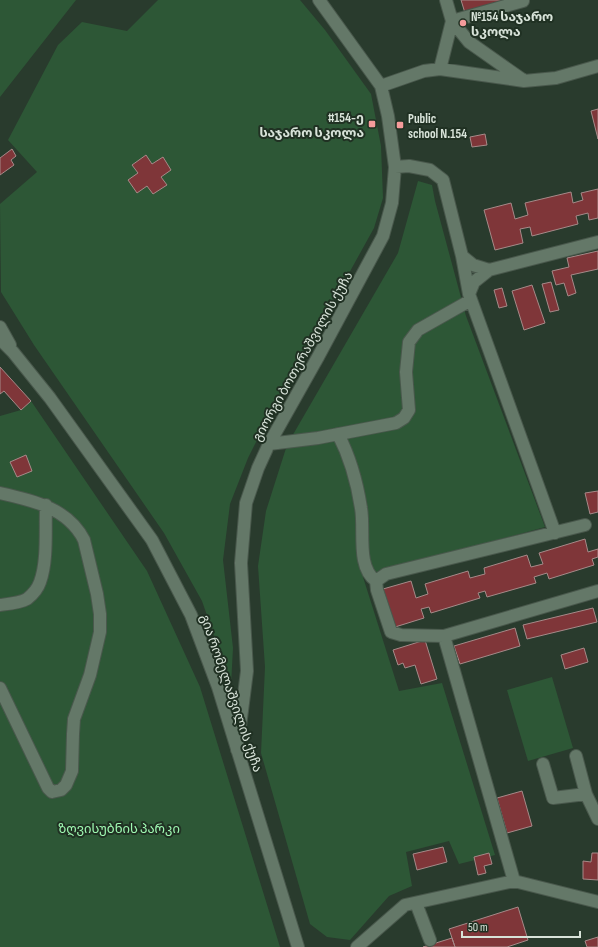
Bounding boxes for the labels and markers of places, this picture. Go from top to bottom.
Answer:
place label: №154 საჯარო სკოლა [471,9,553,40]
marker: №154 საჯარო სკოლა [458,18,468,28]
place label: #154-ე საჯარო სკოლა [259,110,364,141]
place label: Public school N.154 [408,111,467,142]
marker: #154-ე საჯარო სკოლა [367,119,377,129]
marker: Public school N.154 [395,120,405,130]

